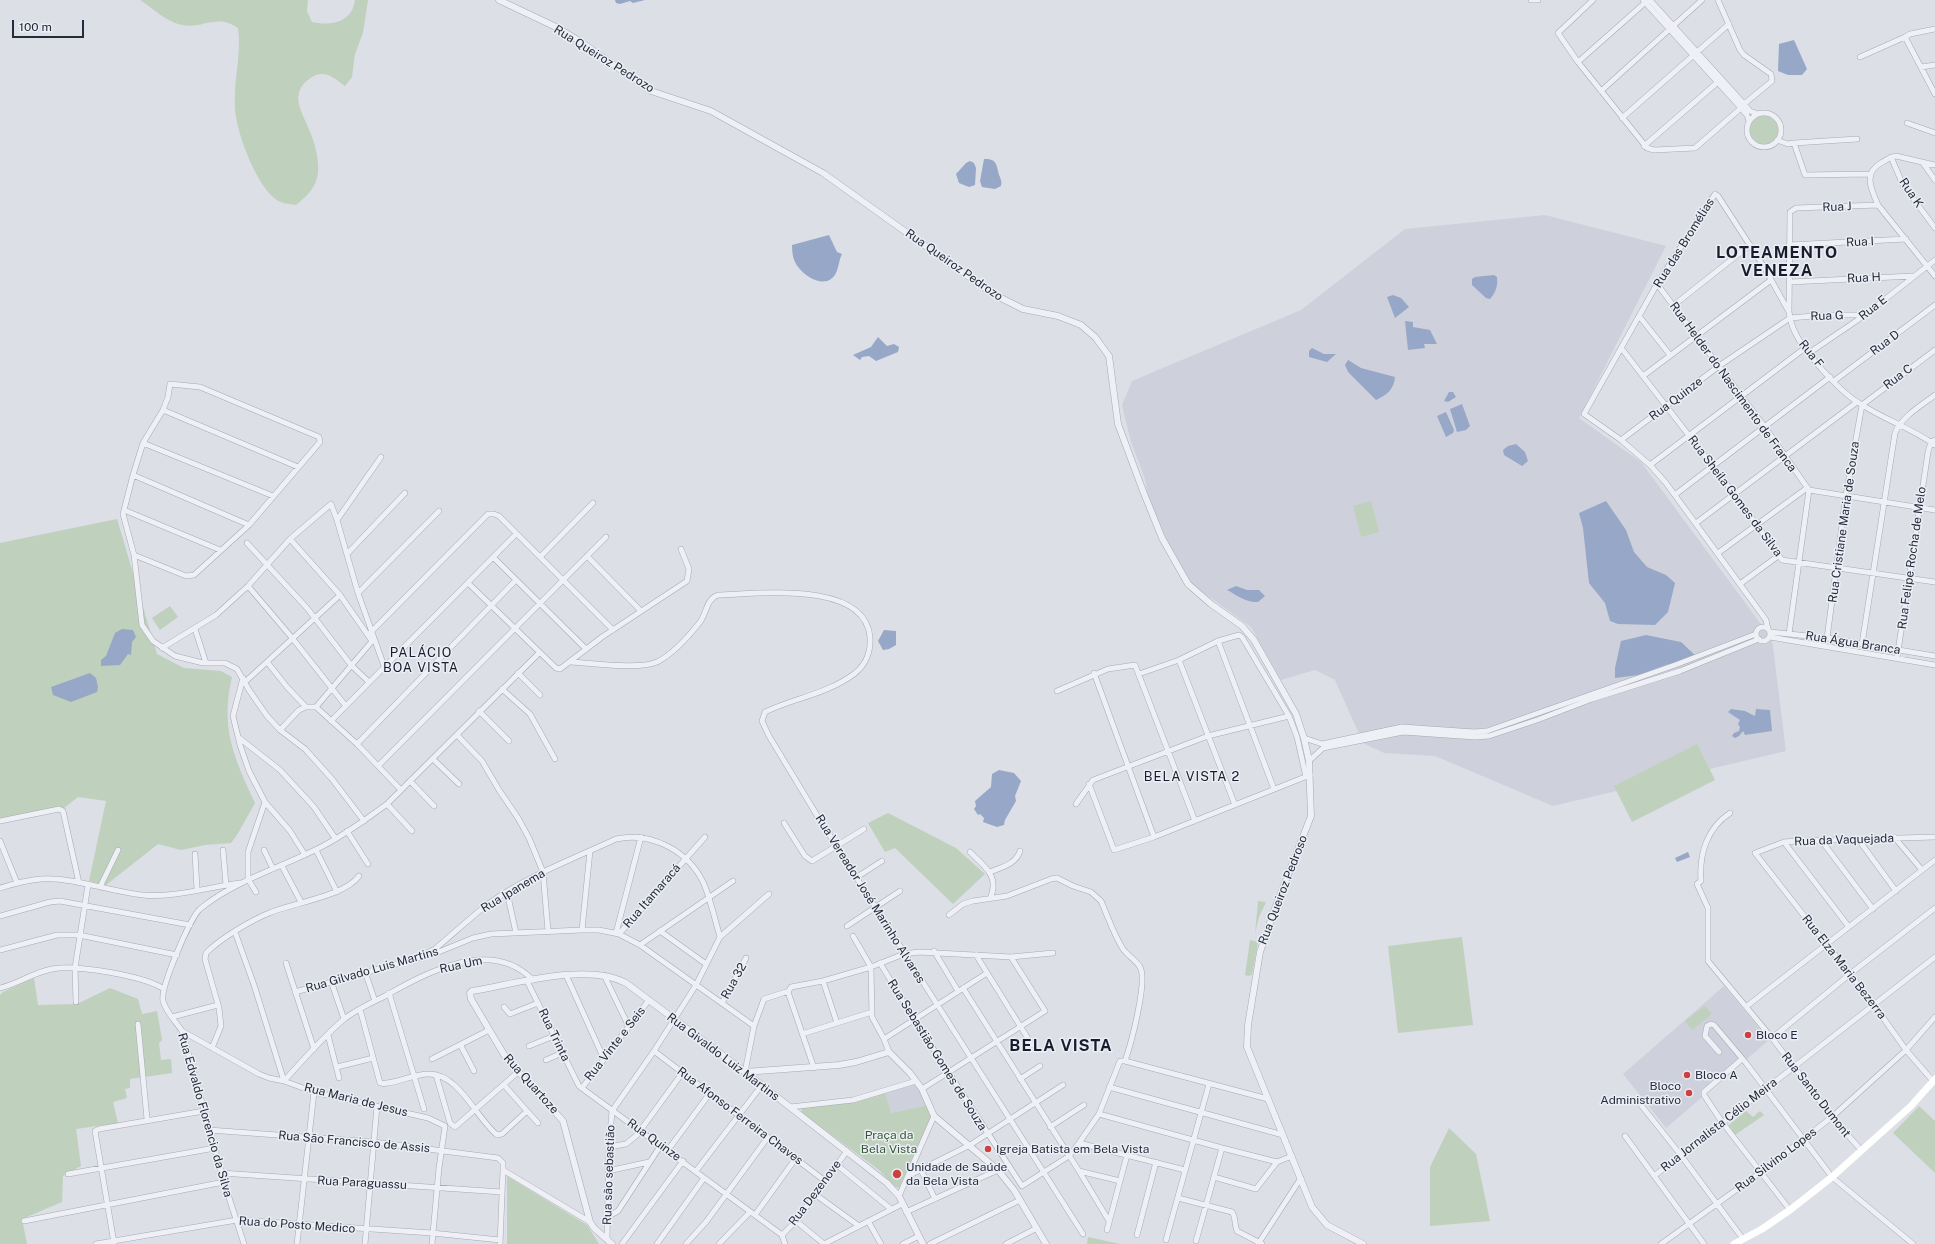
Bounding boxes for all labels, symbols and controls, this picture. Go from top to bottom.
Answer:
scale bar [14,12,86,38]
text: 100 m [19,20,52,34]
street label: Rua Queiroz Pedrozo [551,22,657,96]
street label: Rua K [1896,175,1926,211]
street label: Rua das Bromélias [1651,195,1717,291]
street label: Rua J [1822,199,1852,215]
street label: Rua Queiroz Pedrozo [903,226,1005,304]
street label: Rua I [1846,234,1874,250]
district label: LOTEAMENTO VENEZA [1716,243,1838,281]
street label: Rua H [1847,270,1881,286]
street label: Rua E [1856,292,1890,324]
street label: Rua Helder do Nascimento de Franca [1666,299,1800,475]
street label: Rua G [1810,308,1844,324]
street label: Rua D [1868,327,1902,359]
street label: Rua F [1795,337,1827,371]
street label: Rua C [1881,361,1915,393]
street label: Rua Quinze [1646,374,1706,424]
street label: Rua Sheila Gomes da Silva [1685,433,1785,559]
street label: Rua Cristiane Maria de Souza [1826,440,1862,604]
street label: Rua Felipe Rocha de Melo [1895,486,1929,630]
street label: Rua Água Branca [1805,628,1901,658]
district label: PALÁCIO BOA VISTA [383,645,459,676]
district label: BELA VISTA 2 [1144,769,1240,785]
street label: Rua Vereador José Marinho Alvares [812,812,928,986]
street label: Rua da Vaquejada [1794,831,1894,849]
street label: Rua Queiroz Pedroso [1255,833,1311,947]
street label: Rua Itamaracá [620,861,684,931]
street label: Rua Ipanema [478,866,548,916]
street label: Rua Elza Maria Bezerra [1799,912,1889,1022]
street label: Rua Gilvado Luis Martins [304,944,440,996]
street label: Rua Um [438,953,484,977]
street label: Rua 32 [718,960,750,1002]
street label: Rua Sebastião Gomes de Souza [884,977,990,1133]
street label: Rua Vinte e Seis [582,1004,648,1084]
street label: Rua Trinta [535,1006,573,1064]
street label: Rua Givaldo Luiz Martins [664,1010,782,1104]
place label: Bloco E [1756,1028,1798,1042]
marker: Bloco E [1743,1030,1753,1040]
street label: Rua Edvaldo Florencio da Silva [175,1031,235,1199]
district label: BELA VISTA [1009,1036,1113,1056]
street label: Rua Santo Dumont [1778,1050,1854,1140]
street label: Rua Quartoze [500,1051,562,1117]
street label: Rua Afonso Ferreira Chaves [674,1064,806,1168]
place label: Bloco A [1695,1068,1738,1082]
marker: Bloco A [1682,1070,1692,1080]
street label: Rua Jornalista Célio Meira [1658,1075,1780,1175]
place label: Bloco Administrativo [1600,1079,1681,1107]
street label: Rua Maria de Jesus [303,1080,409,1120]
marker: Bloco Administrativo [1684,1088,1694,1098]
street label: Rua Quinze [624,1116,684,1164]
street label: Rua são sebastião [600,1125,618,1225]
street label: Rua Silvino Lopes [1732,1125,1820,1195]
street label: Rua São Francisco de Assis [278,1128,430,1156]
park label: Praça da Bela Vista [861,1128,917,1156]
place label: Igreja Batista em Bela Vista [996,1142,1149,1156]
marker: Igreja Batista em Bela Vista [983,1144,993,1154]
street label: Rua Dezenove [786,1157,844,1229]
place label: Unidade de Saúde da Bela Vista [906,1160,1007,1188]
marker: Unidade de Saúde da Bela Vista [891,1168,903,1180]
street label: Rua Paraguassu [317,1173,407,1193]
street label: Rua do Posto Medico [238,1214,356,1236]

